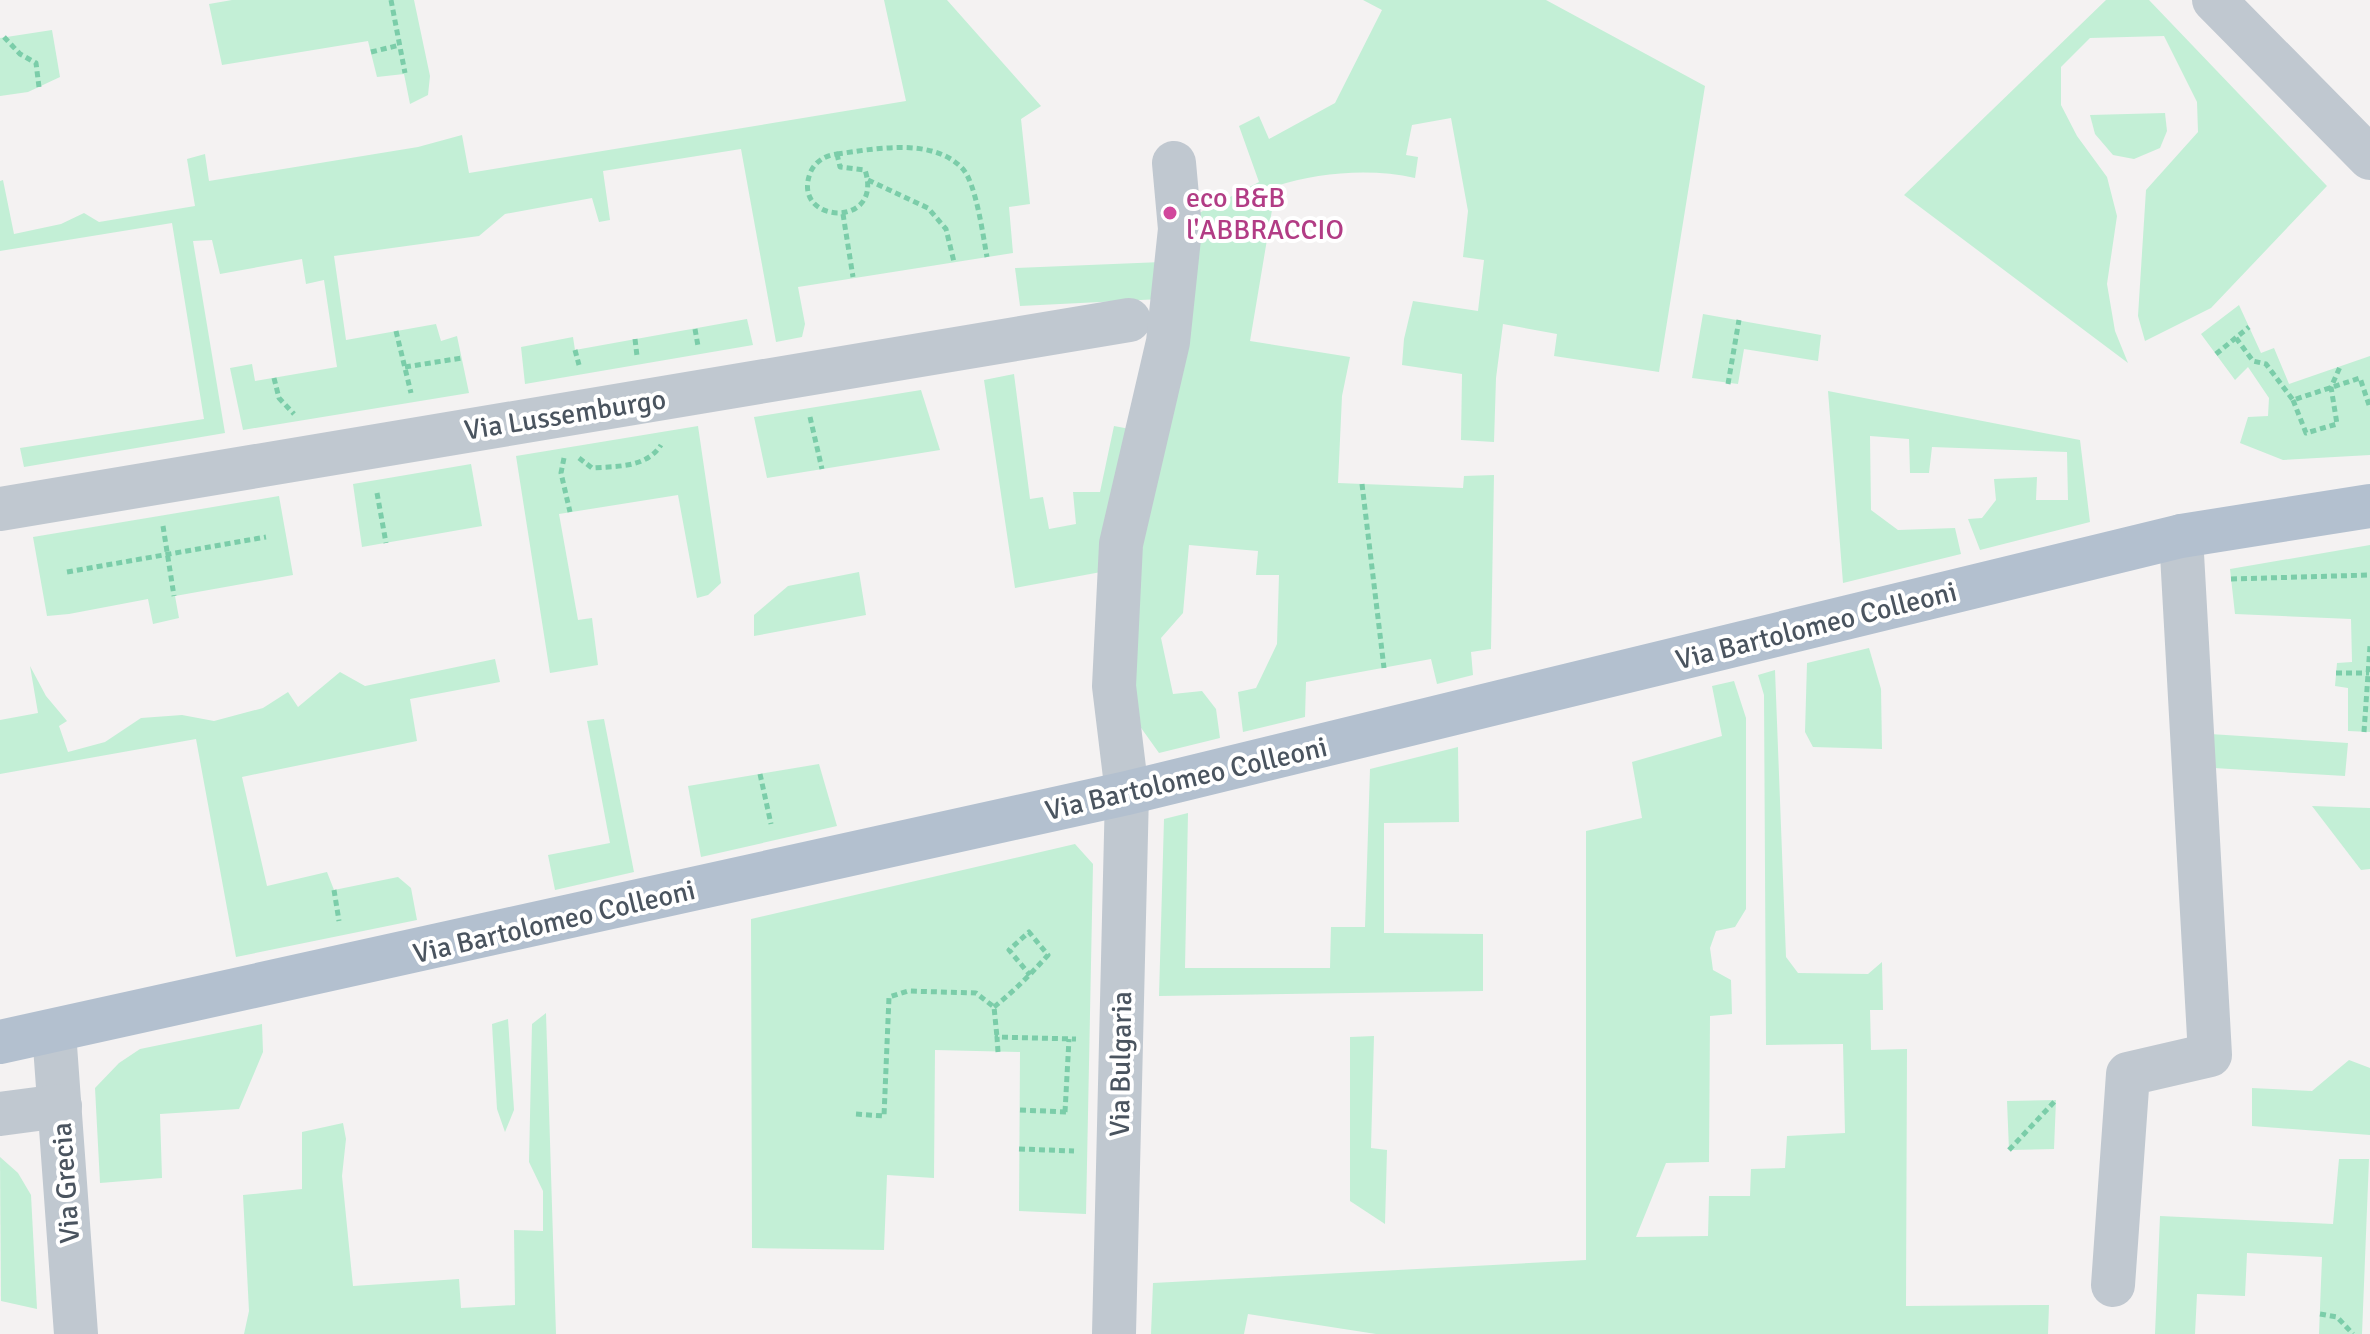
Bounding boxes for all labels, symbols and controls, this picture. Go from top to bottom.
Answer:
place label: eco B&B l'ABBRACCIO [1186,181,1344,247]
marker: eco B&B l'ABBRACCIO [1161,204,1179,222]
street label: Via Lussemburgo [462,382,668,448]
street label: Via Bartolomeo Colleoni [1672,575,1960,677]
street label: Via Bartolomeo Colleoni [1042,730,1330,828]
street label: Via Bartolomeo Colleoni [410,873,698,971]
street label: Via Bulgaria [1103,991,1139,1137]
street label: Via Grecia [45,1121,87,1245]

